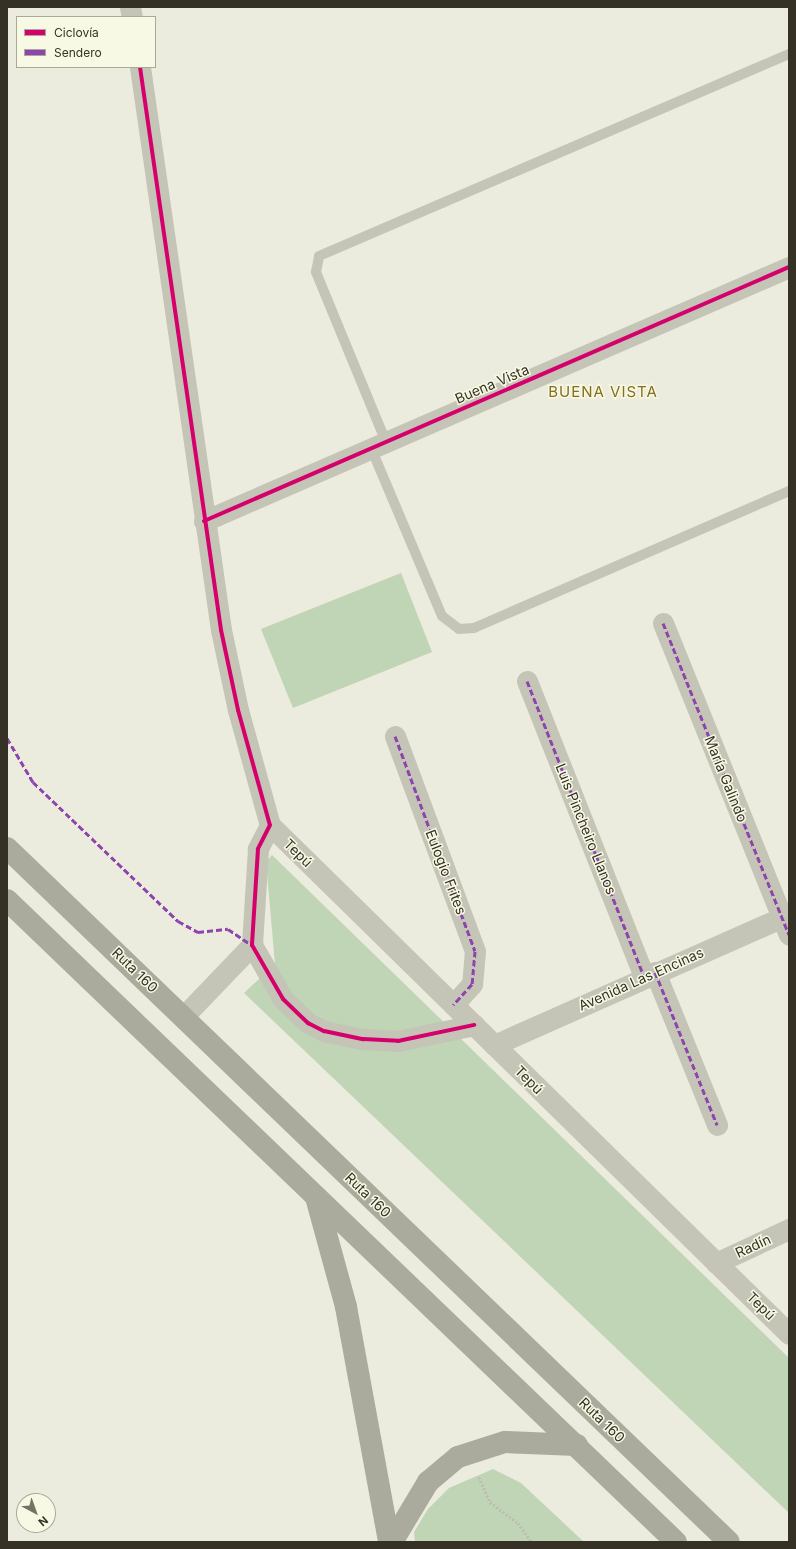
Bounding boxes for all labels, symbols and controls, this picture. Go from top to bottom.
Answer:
legend [16,16,156,68]
text: Ciclovía [54,25,99,40]
text: Sendero [54,45,102,60]
street label: Buena Vista [453,361,531,407]
district label: BUENA VISTA [548,383,658,401]
street label: María Galindo [701,733,751,825]
street label: Luis Pincheiro Llanos [552,761,620,897]
street label: Eulogio Frites [422,827,470,917]
street label: Tepú [280,836,316,870]
street label: Ruta 160 [109,944,161,996]
street label: Avenida Las Encinas [576,944,706,1014]
street label: Tepú [511,1062,547,1098]
street label: Ruta 160 [342,1169,394,1221]
street label: Radín [733,1231,773,1261]
street label: Tepú [743,1289,779,1323]
street label: Ruta 160 [576,1394,628,1446]
north arrow [16,1493,56,1533]
text: N [35,1513,51,1529]

